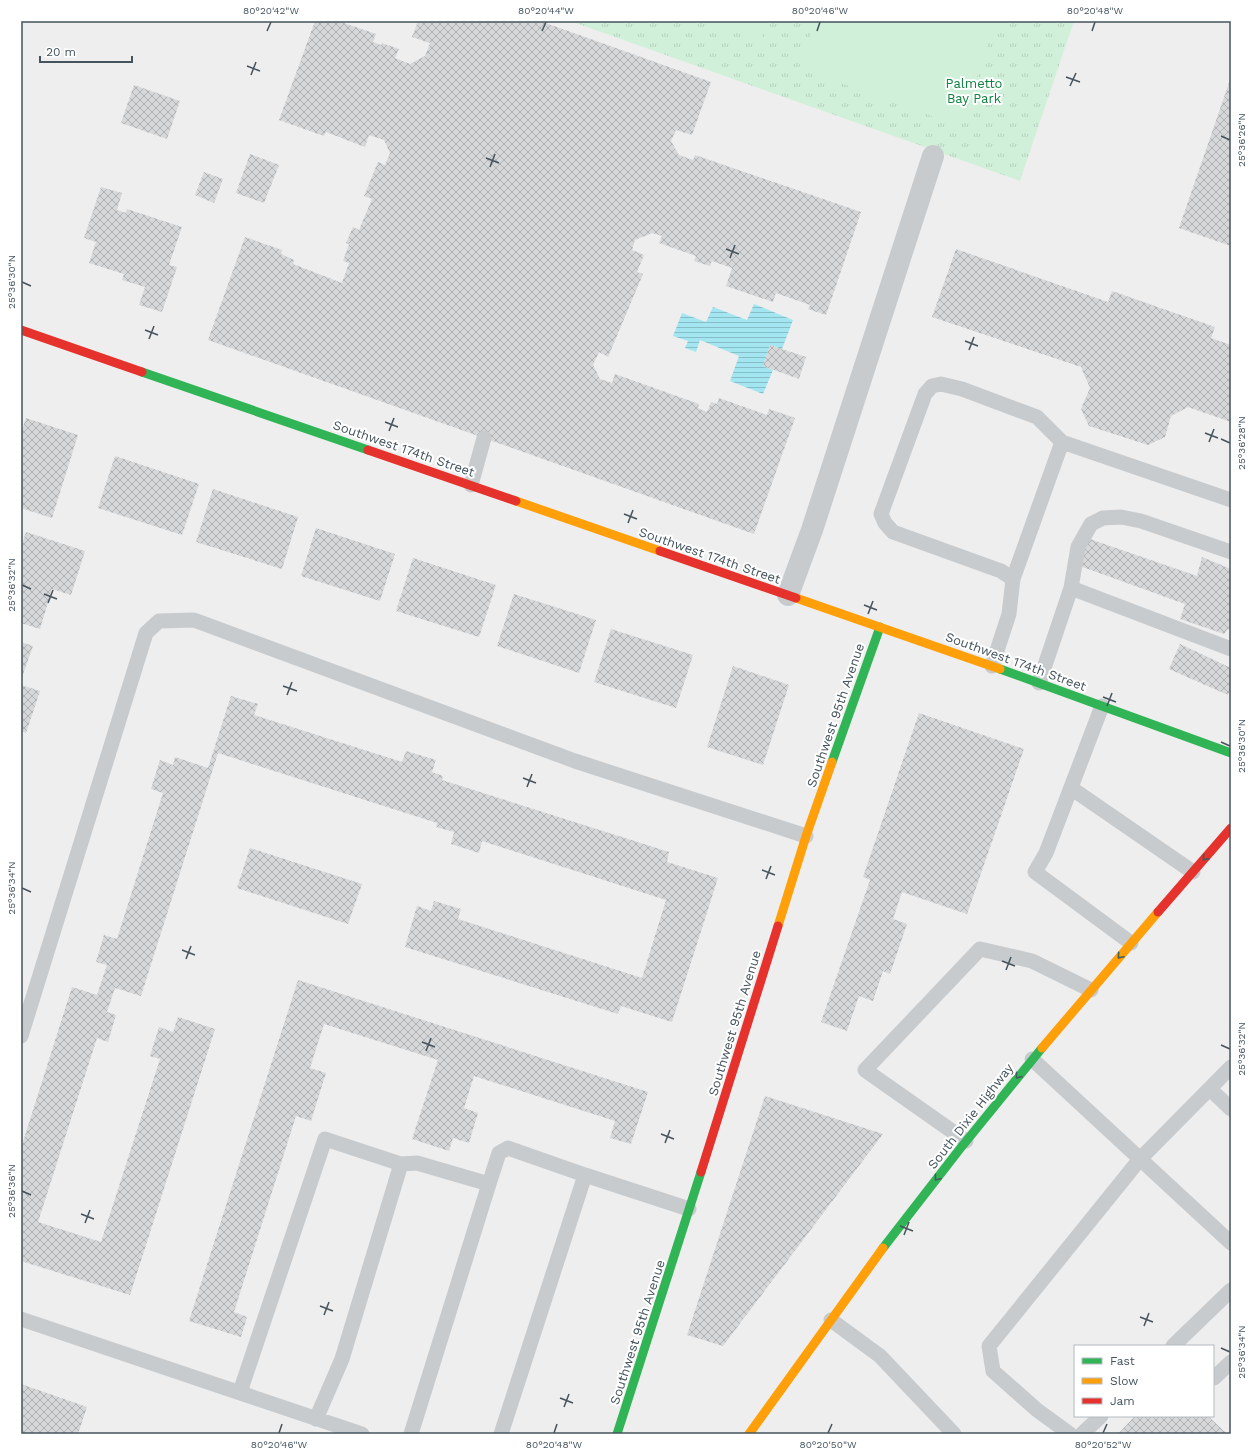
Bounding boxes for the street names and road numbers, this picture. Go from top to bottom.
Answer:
street label: Southwest 174th Street [331,417,477,480]
street label: Southwest 174th Street [637,524,783,587]
street label: Southwest 174th Street [943,629,1089,694]
street label: Southwest 95th Avenue [804,641,867,789]
street label: Southwest 95th Avenue [705,949,764,1098]
street label: South Dixie Highway [925,1060,1016,1172]
street label: Southwest 95th Avenue [607,1258,668,1406]

